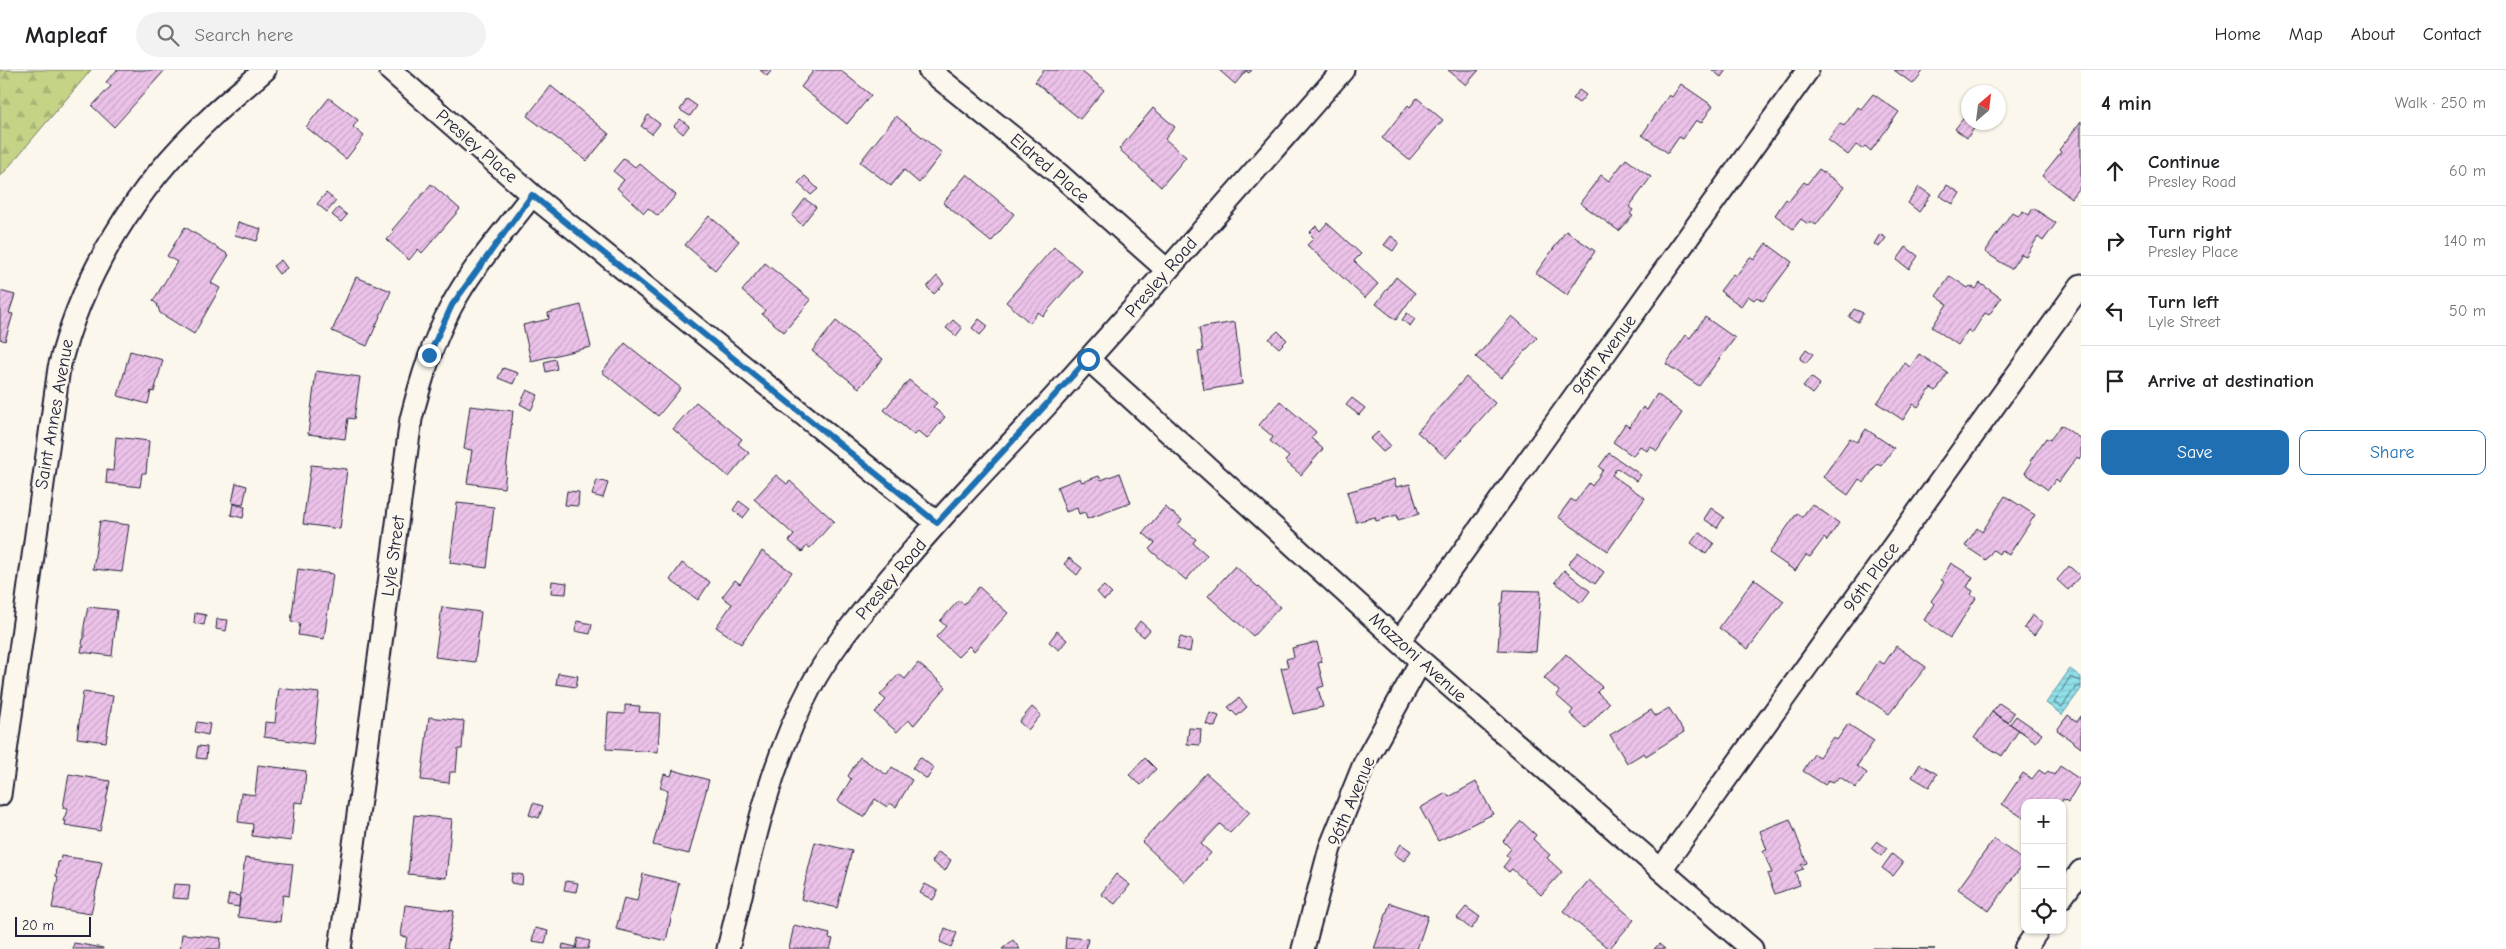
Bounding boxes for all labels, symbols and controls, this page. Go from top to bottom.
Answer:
search box [136,12,486,57]
text: Mapleaf [25,21,106,49]
icon: search [154,21,182,49]
text: Search here [194,24,293,46]
text: Home [2214,24,2261,45]
text: Map [2289,24,2323,45]
text: About [2351,24,2395,45]
text: Contact [2423,24,2481,45]
north arrow [1961,85,2006,130]
text: 4 min [2101,91,2152,115]
text: Walk · 250 m [2395,94,2486,112]
street label: Presley Place [432,105,522,188]
street label: Eldred Place [1006,129,1093,208]
text: Continue [2148,151,2220,173]
icon: ahead [2101,157,2129,185]
text: 60 m [2449,162,2486,180]
text: Presley Road [2148,173,2236,191]
text: Turn right [2148,221,2232,243]
icon: right [2101,227,2129,255]
text: 140 m [2444,232,2486,250]
street label: Presley Road [1121,233,1202,322]
text: Presley Place [2148,243,2238,261]
text: Turn left [2148,291,2219,313]
icon: left [2101,297,2129,325]
text: 50 m [2449,302,2486,320]
street label: 96th Avenue [1568,311,1641,400]
text: Lyle Street [2148,313,2220,331]
street label: Saint Annes Avenue [31,337,78,491]
route end [418,344,441,367]
route start [1077,348,1100,371]
icon: arrive [2101,367,2129,395]
text: Arrive at destination [2148,370,2314,392]
button: Save [2101,430,2289,475]
button: Share [2299,430,2486,475]
street label: Lyle Street [377,514,410,598]
street label: Presley Road [851,535,931,624]
street label: 96th Place [1839,538,1904,616]
street label: Mazzoni Avenue [1365,608,1471,707]
street label: 96th Avenue [1323,753,1380,849]
map controls [2021,799,2066,934]
button: + [2021,799,2066,844]
button: − [2021,844,2066,889]
button: locate [2021,889,2066,934]
scale bar [15,914,91,937]
text: 20 m [22,917,54,934]

